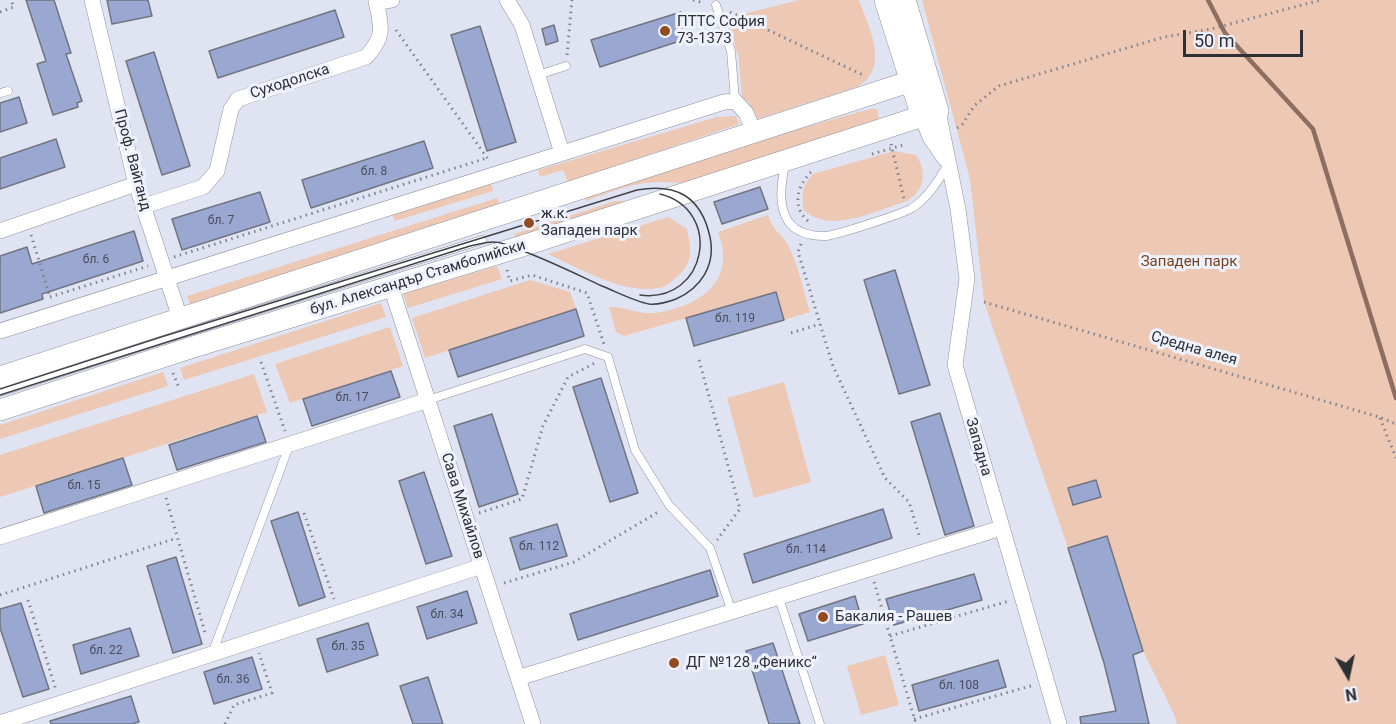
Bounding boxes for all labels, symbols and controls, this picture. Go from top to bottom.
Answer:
place label: ПТТС София 73-1373 [677,13,765,48]
scale bar [1186,18,1306,56]
marker: ПТТС София 73-1373 [658,24,672,38]
text: 50 m [1194,30,1234,51]
street label: Суходолска [248,61,332,103]
street label: Проф. Вайганд [110,107,154,213]
house number: бл. 8 [361,165,387,179]
place label: ж.к. Западен парк [541,205,638,240]
house number: бл. 7 [208,214,234,228]
marker: ж.к. Западен парк [522,216,536,230]
street label: бул. Александър Стамболийски [308,237,528,319]
house number: бл. 6 [83,253,109,267]
park label: Западен парк [1141,253,1237,271]
house number: бл. 119 [715,312,755,326]
street label: Средна алея [1149,328,1239,370]
house number: бл. 17 [335,391,369,405]
street label: Западна [961,416,995,478]
street label: Сава Михайлов [436,451,488,561]
house number: бл. 15 [67,479,101,493]
house number: бл. 112 [519,540,559,554]
house number: бл. 114 [786,543,826,557]
house number: бл. 34 [430,608,464,622]
place label: Бакалия - Рашев [835,608,952,626]
marker: Бакалия - Рашев [816,610,830,624]
house number: бл. 35 [331,640,365,654]
house number: бл. 22 [89,644,123,658]
north arrow [1318,646,1378,706]
place label: ДГ №128 „Феникс“ [686,654,817,672]
marker: ДГ №128 „Феникс“ [667,656,681,670]
house number: бл. 36 [216,673,250,687]
house number: бл. 108 [939,679,979,693]
text: N [1344,684,1358,705]

